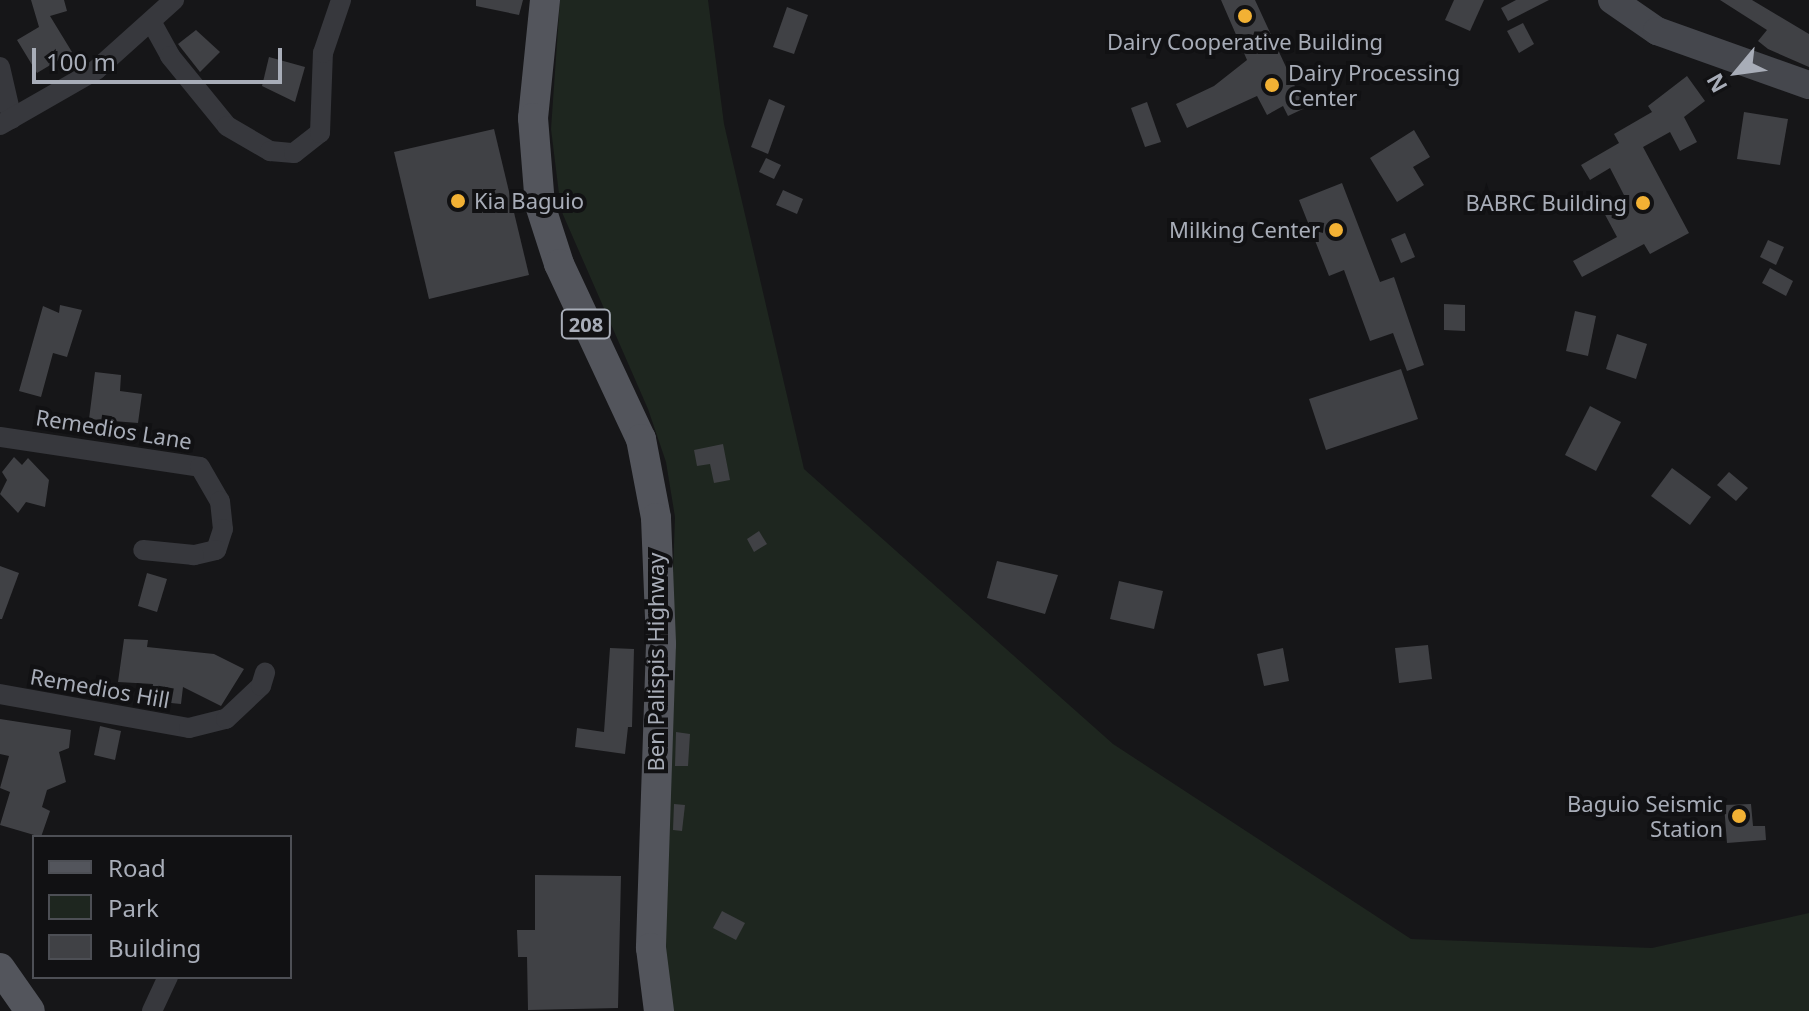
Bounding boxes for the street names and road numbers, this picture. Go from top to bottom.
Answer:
road number: 208 [560,308,612,340]
street label: Remedios Lane [34,404,194,454]
street label: Ben Palispis Highway [643,553,669,771]
street label: Remedios Hill [28,663,172,713]

